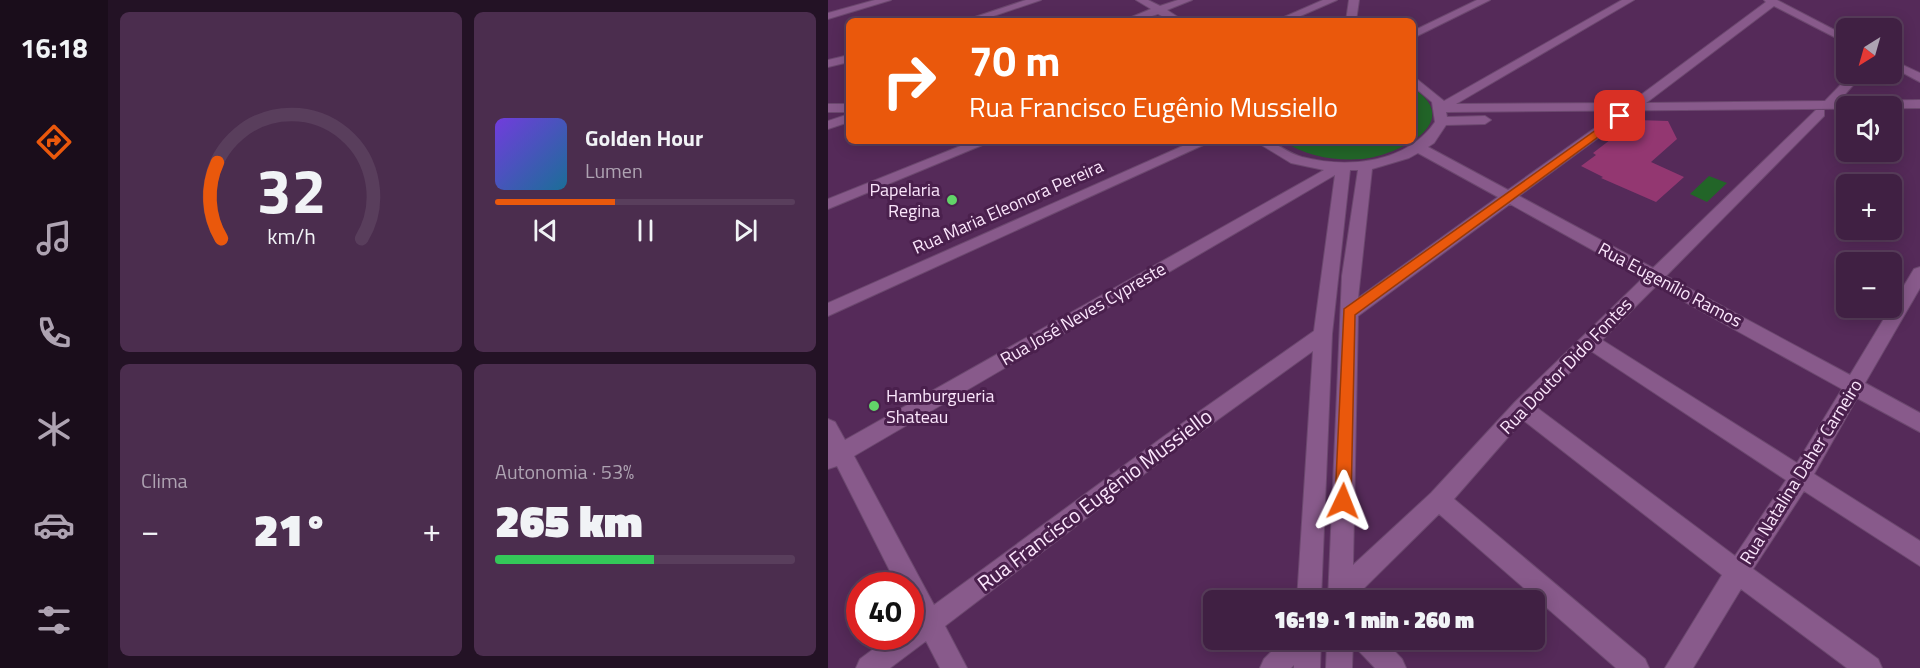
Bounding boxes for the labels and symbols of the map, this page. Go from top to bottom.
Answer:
north arrow [1836,18,1902,84]
pin [1594,90,1645,141]
street label: Rua Maria Eleonora Pereira [908,152,1107,261]
place label: Papelaria Regina [869,176,940,224]
marker: Papelaria Regina [945,193,959,207]
street label: Rua Eugenílio Ramos [1593,235,1747,334]
street label: Rua José Neves Cypreste [995,255,1171,372]
street label: Rua Doutor Dido Fontes [1493,291,1638,440]
street label: Rua Natalina Daher Carneiro [1733,374,1869,570]
place label: Hamburgueria Shateau [886,382,994,430]
marker: Hamburgueria Shateau [867,399,881,413]
street label: Rua Francisco Eugênio Mussiello [970,400,1219,598]
position arrow [1311,469,1375,533]
speed limit sign: 40 [846,572,924,650]

